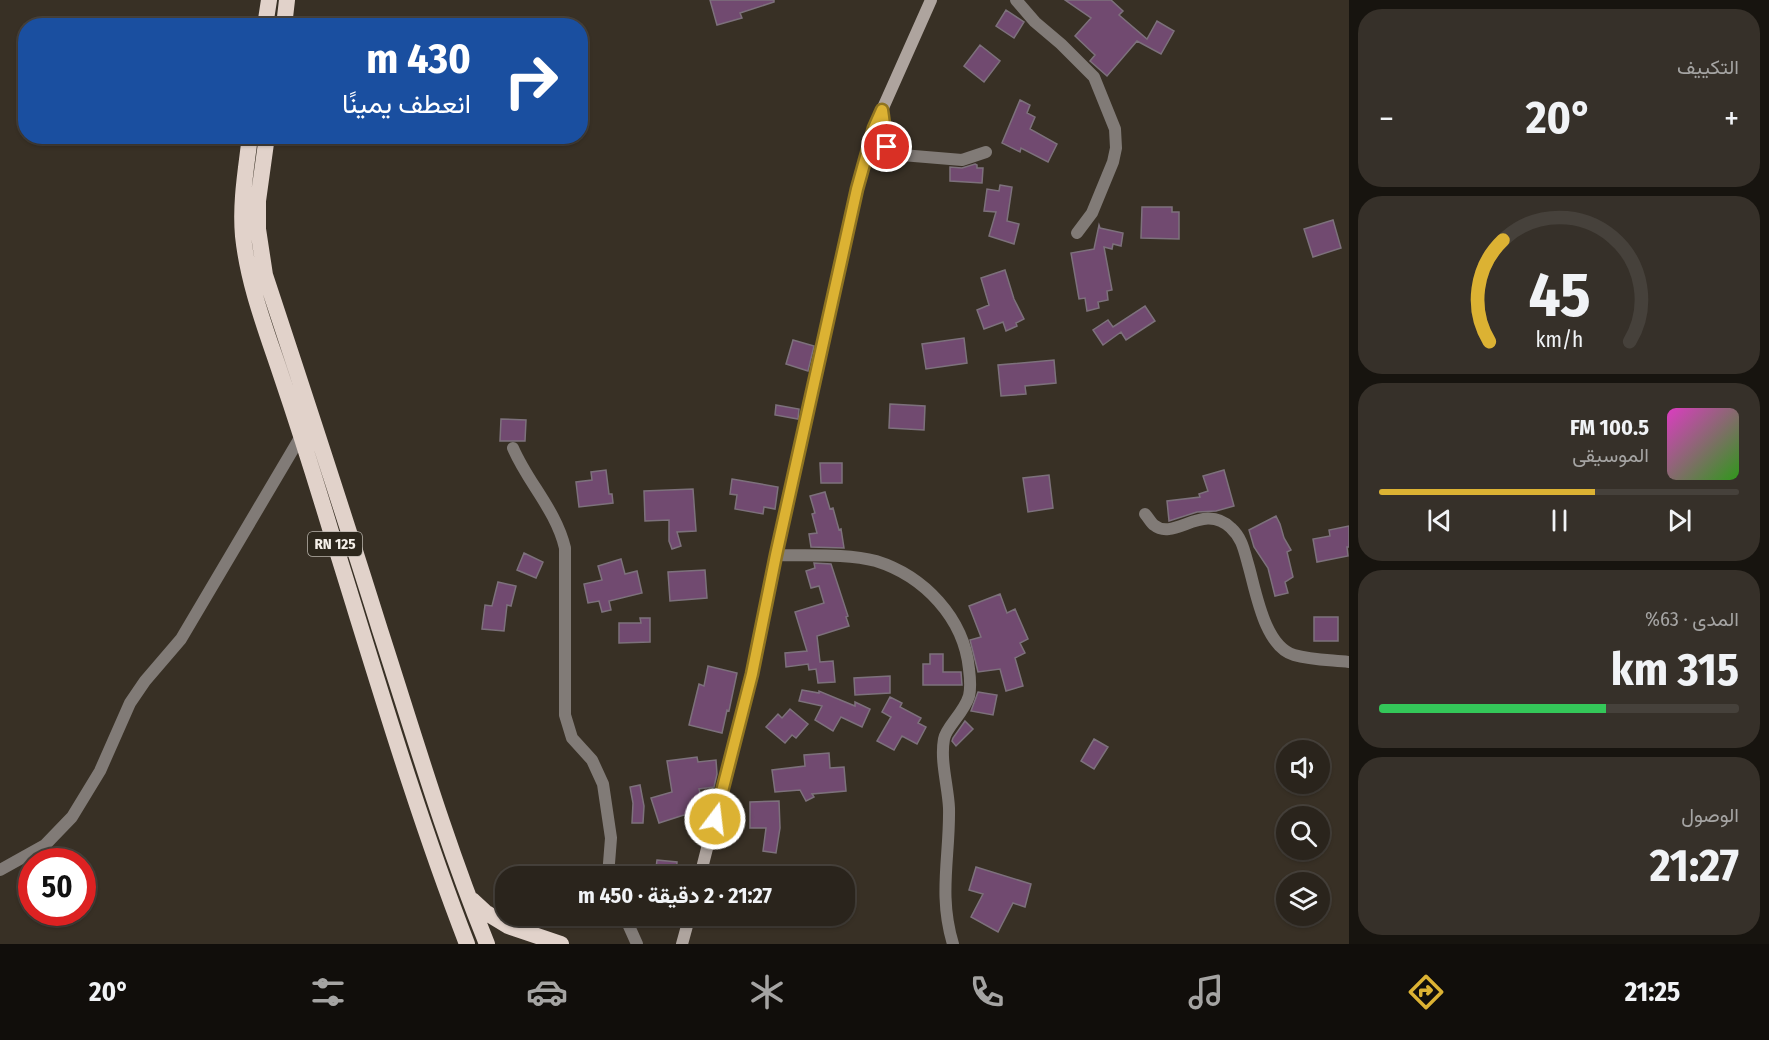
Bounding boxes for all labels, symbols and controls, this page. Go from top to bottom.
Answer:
text: 430 m [366,34,471,84]
icon: right [492,42,570,120]
text: التكييف [1677,55,1739,79]
text: انعطف يمينًا [342,88,471,120]
text: 20° [1526,91,1592,145]
text: − [1379,99,1394,139]
text: + [1724,99,1739,139]
pin [861,121,912,172]
icon: arrive [870,130,903,163]
text: 45 [1528,258,1590,333]
text: km/h [1535,327,1583,353]
text: 100.5 FM [1570,414,1649,441]
text: الموسيقى [1572,443,1649,467]
icon: previous [1423,504,1456,537]
icon: pause [1543,504,1576,537]
icon: next [1663,504,1696,537]
road number: RN 125 [308,532,362,556]
text: المدى · 63% [1645,607,1739,631]
text: 315 km [1611,643,1739,697]
map controls [1276,740,1330,926]
button: sound [1276,740,1330,794]
position arrow [683,787,747,851]
text: الوصول [1681,803,1739,827]
button: search [1276,806,1330,860]
text: 21:27 [1650,839,1739,893]
speed limit sign: 50 [18,848,96,926]
button: layers [1276,872,1330,926]
text: 21:27 · 2 دقيقة · 450 m [578,882,772,909]
icon: filters [307,971,349,1013]
icon: car [526,971,568,1013]
icon: climate [746,971,788,1013]
icon: phone [966,971,1008,1013]
icon: music [1185,971,1227,1013]
icon: directions [1405,971,1447,1013]
text: 20° [89,976,129,1008]
text: 21:25 [1625,976,1680,1008]

